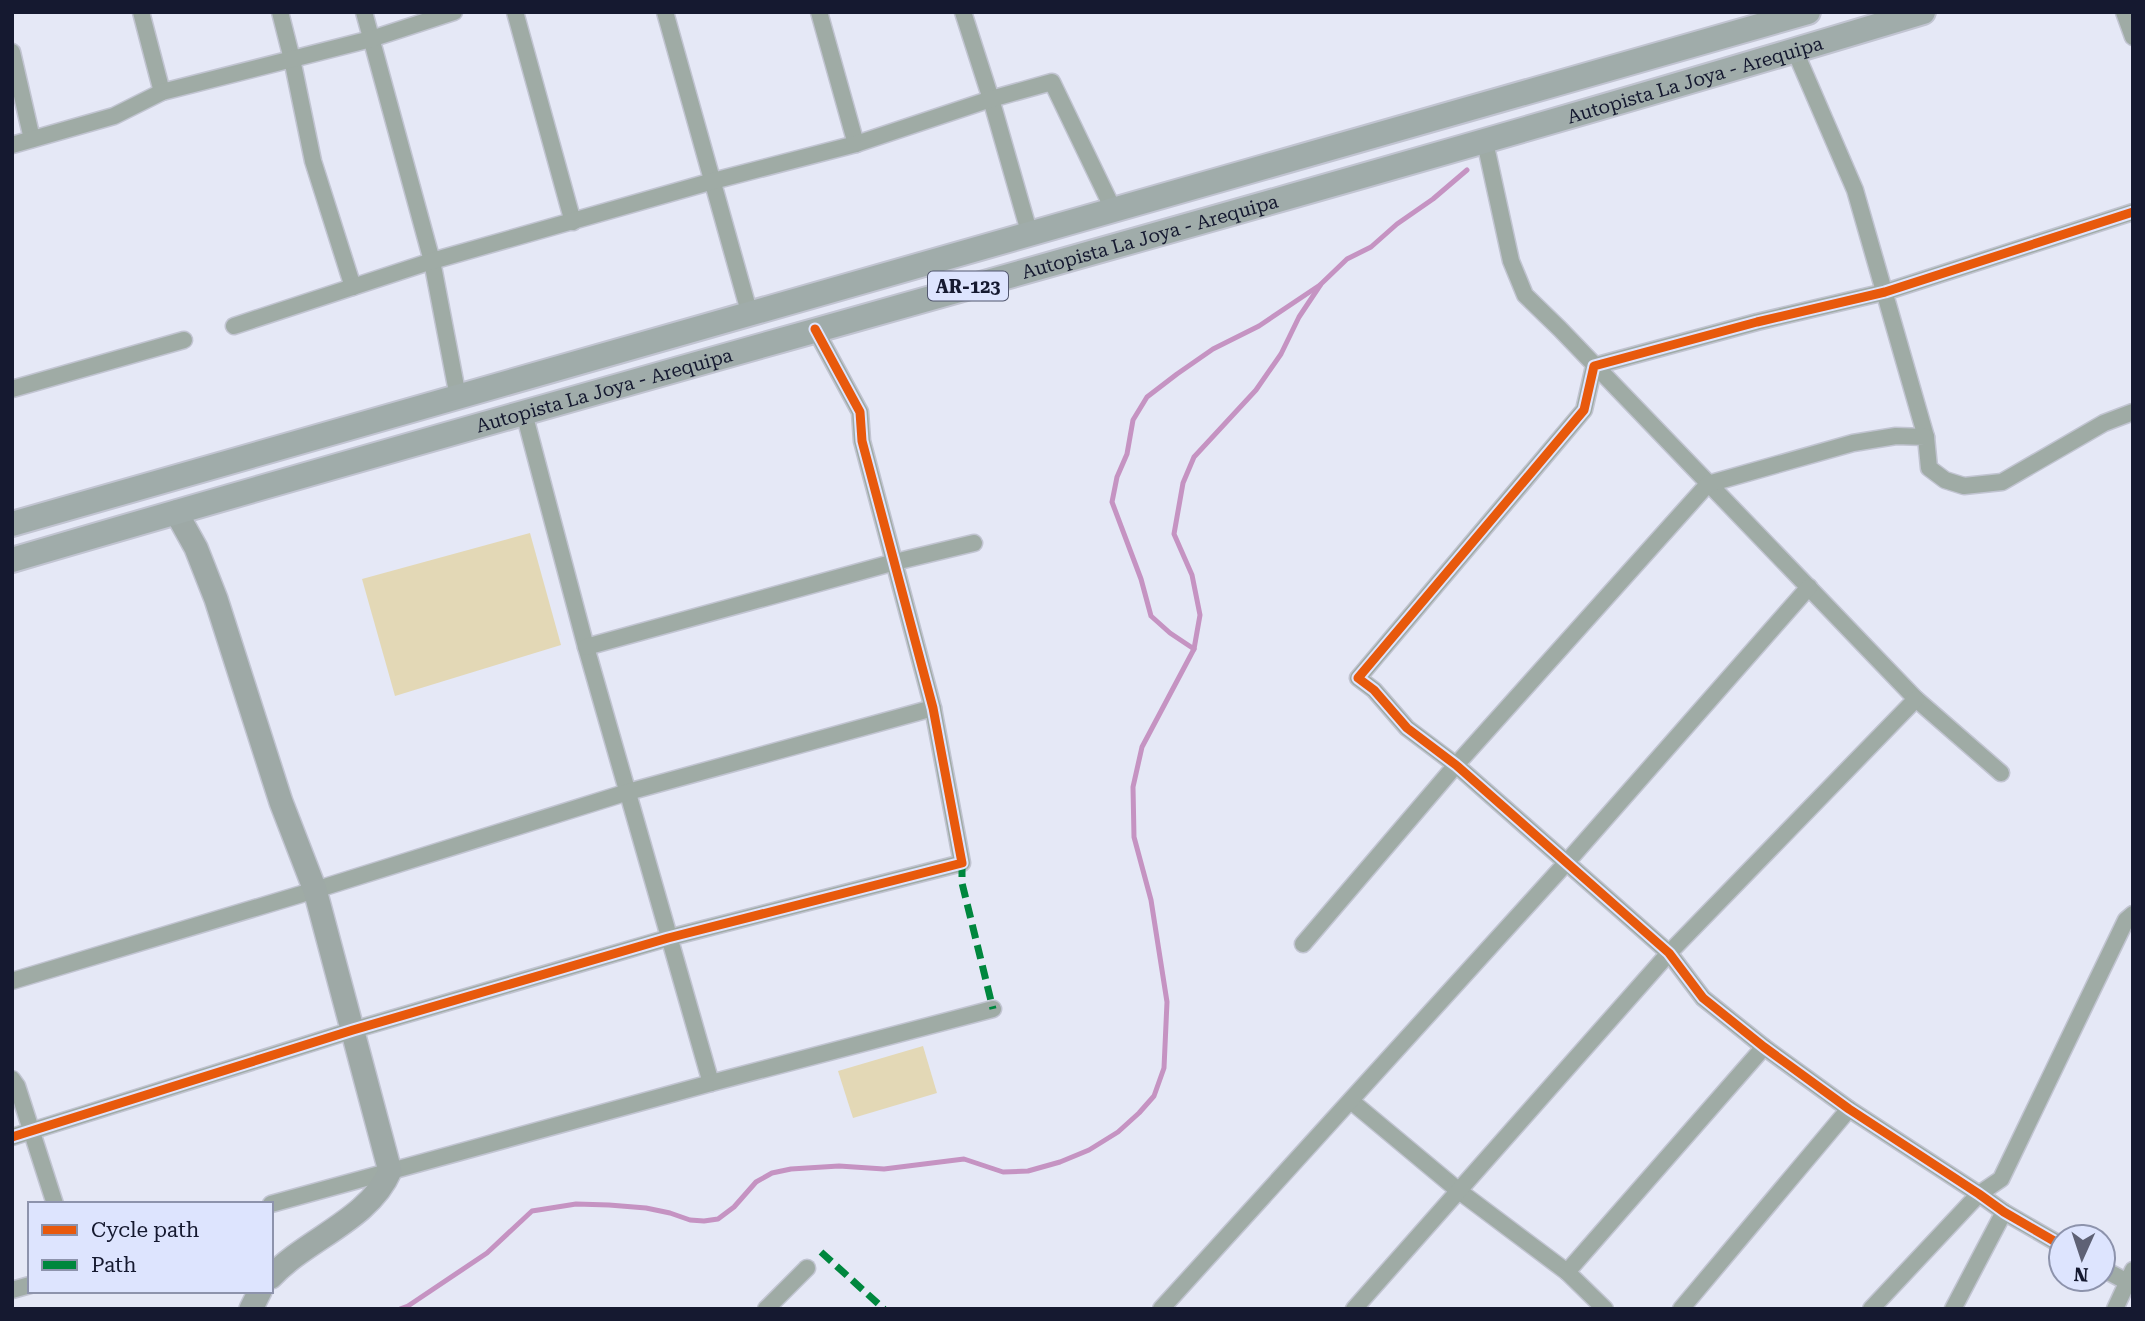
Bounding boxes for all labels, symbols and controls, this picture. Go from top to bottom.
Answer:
street label: Autopista La Joya - Arequipa [1564,31,1826,128]
street label: Autopista La Joya - Arequipa [1019,189,1281,283]
road number: AR-123 [928,272,1008,300]
street label: Autopista La Joya - Arequipa [473,343,736,437]
legend [28,1202,273,1293]
text: Cycle path [91,1218,200,1242]
north arrow [2047,1223,2117,1293]
text: Path [91,1253,137,1277]
text: N [2073,1263,2089,1286]

